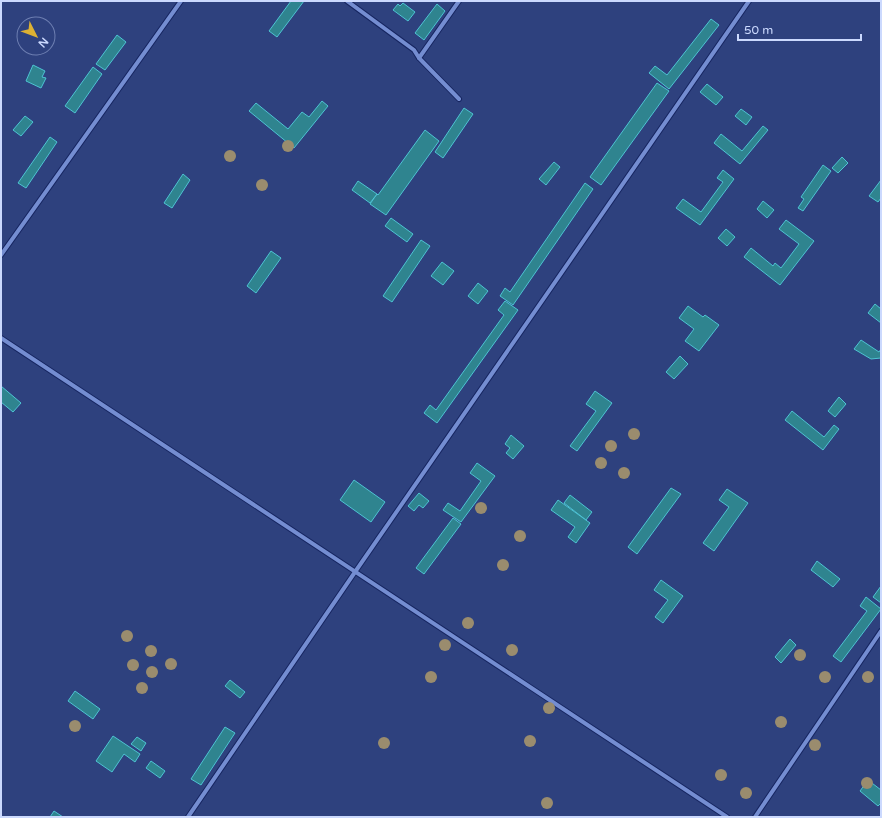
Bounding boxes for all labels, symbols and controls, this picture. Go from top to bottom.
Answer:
north arrow [16,16,56,56]
scale bar [738,16,861,42]
text: 50 m [744,23,773,37]
text: N [35,35,51,50]

